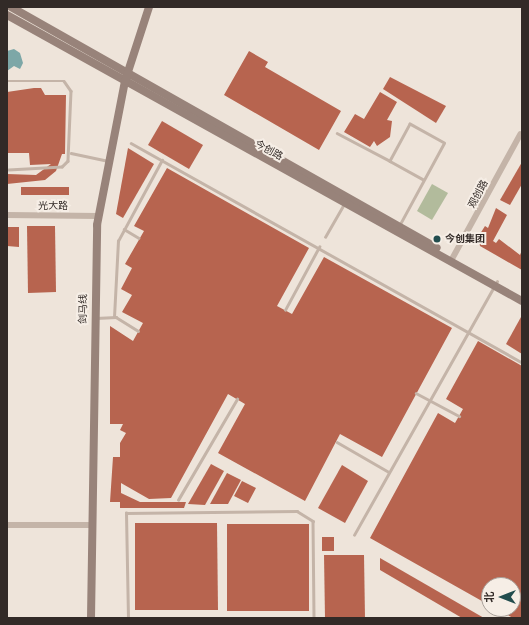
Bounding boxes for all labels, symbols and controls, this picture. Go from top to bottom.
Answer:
street label: 今创路 [253,137,285,163]
street label: 观创路 [466,178,490,210]
street label: 光大路 [38,200,68,212]
place label: 今创集团 [445,233,485,245]
marker: 今创集团 [432,234,442,244]
street label: 剑马线 [77,294,89,324]
north arrow [481,577,521,617]
text: 北 [483,592,496,603]

